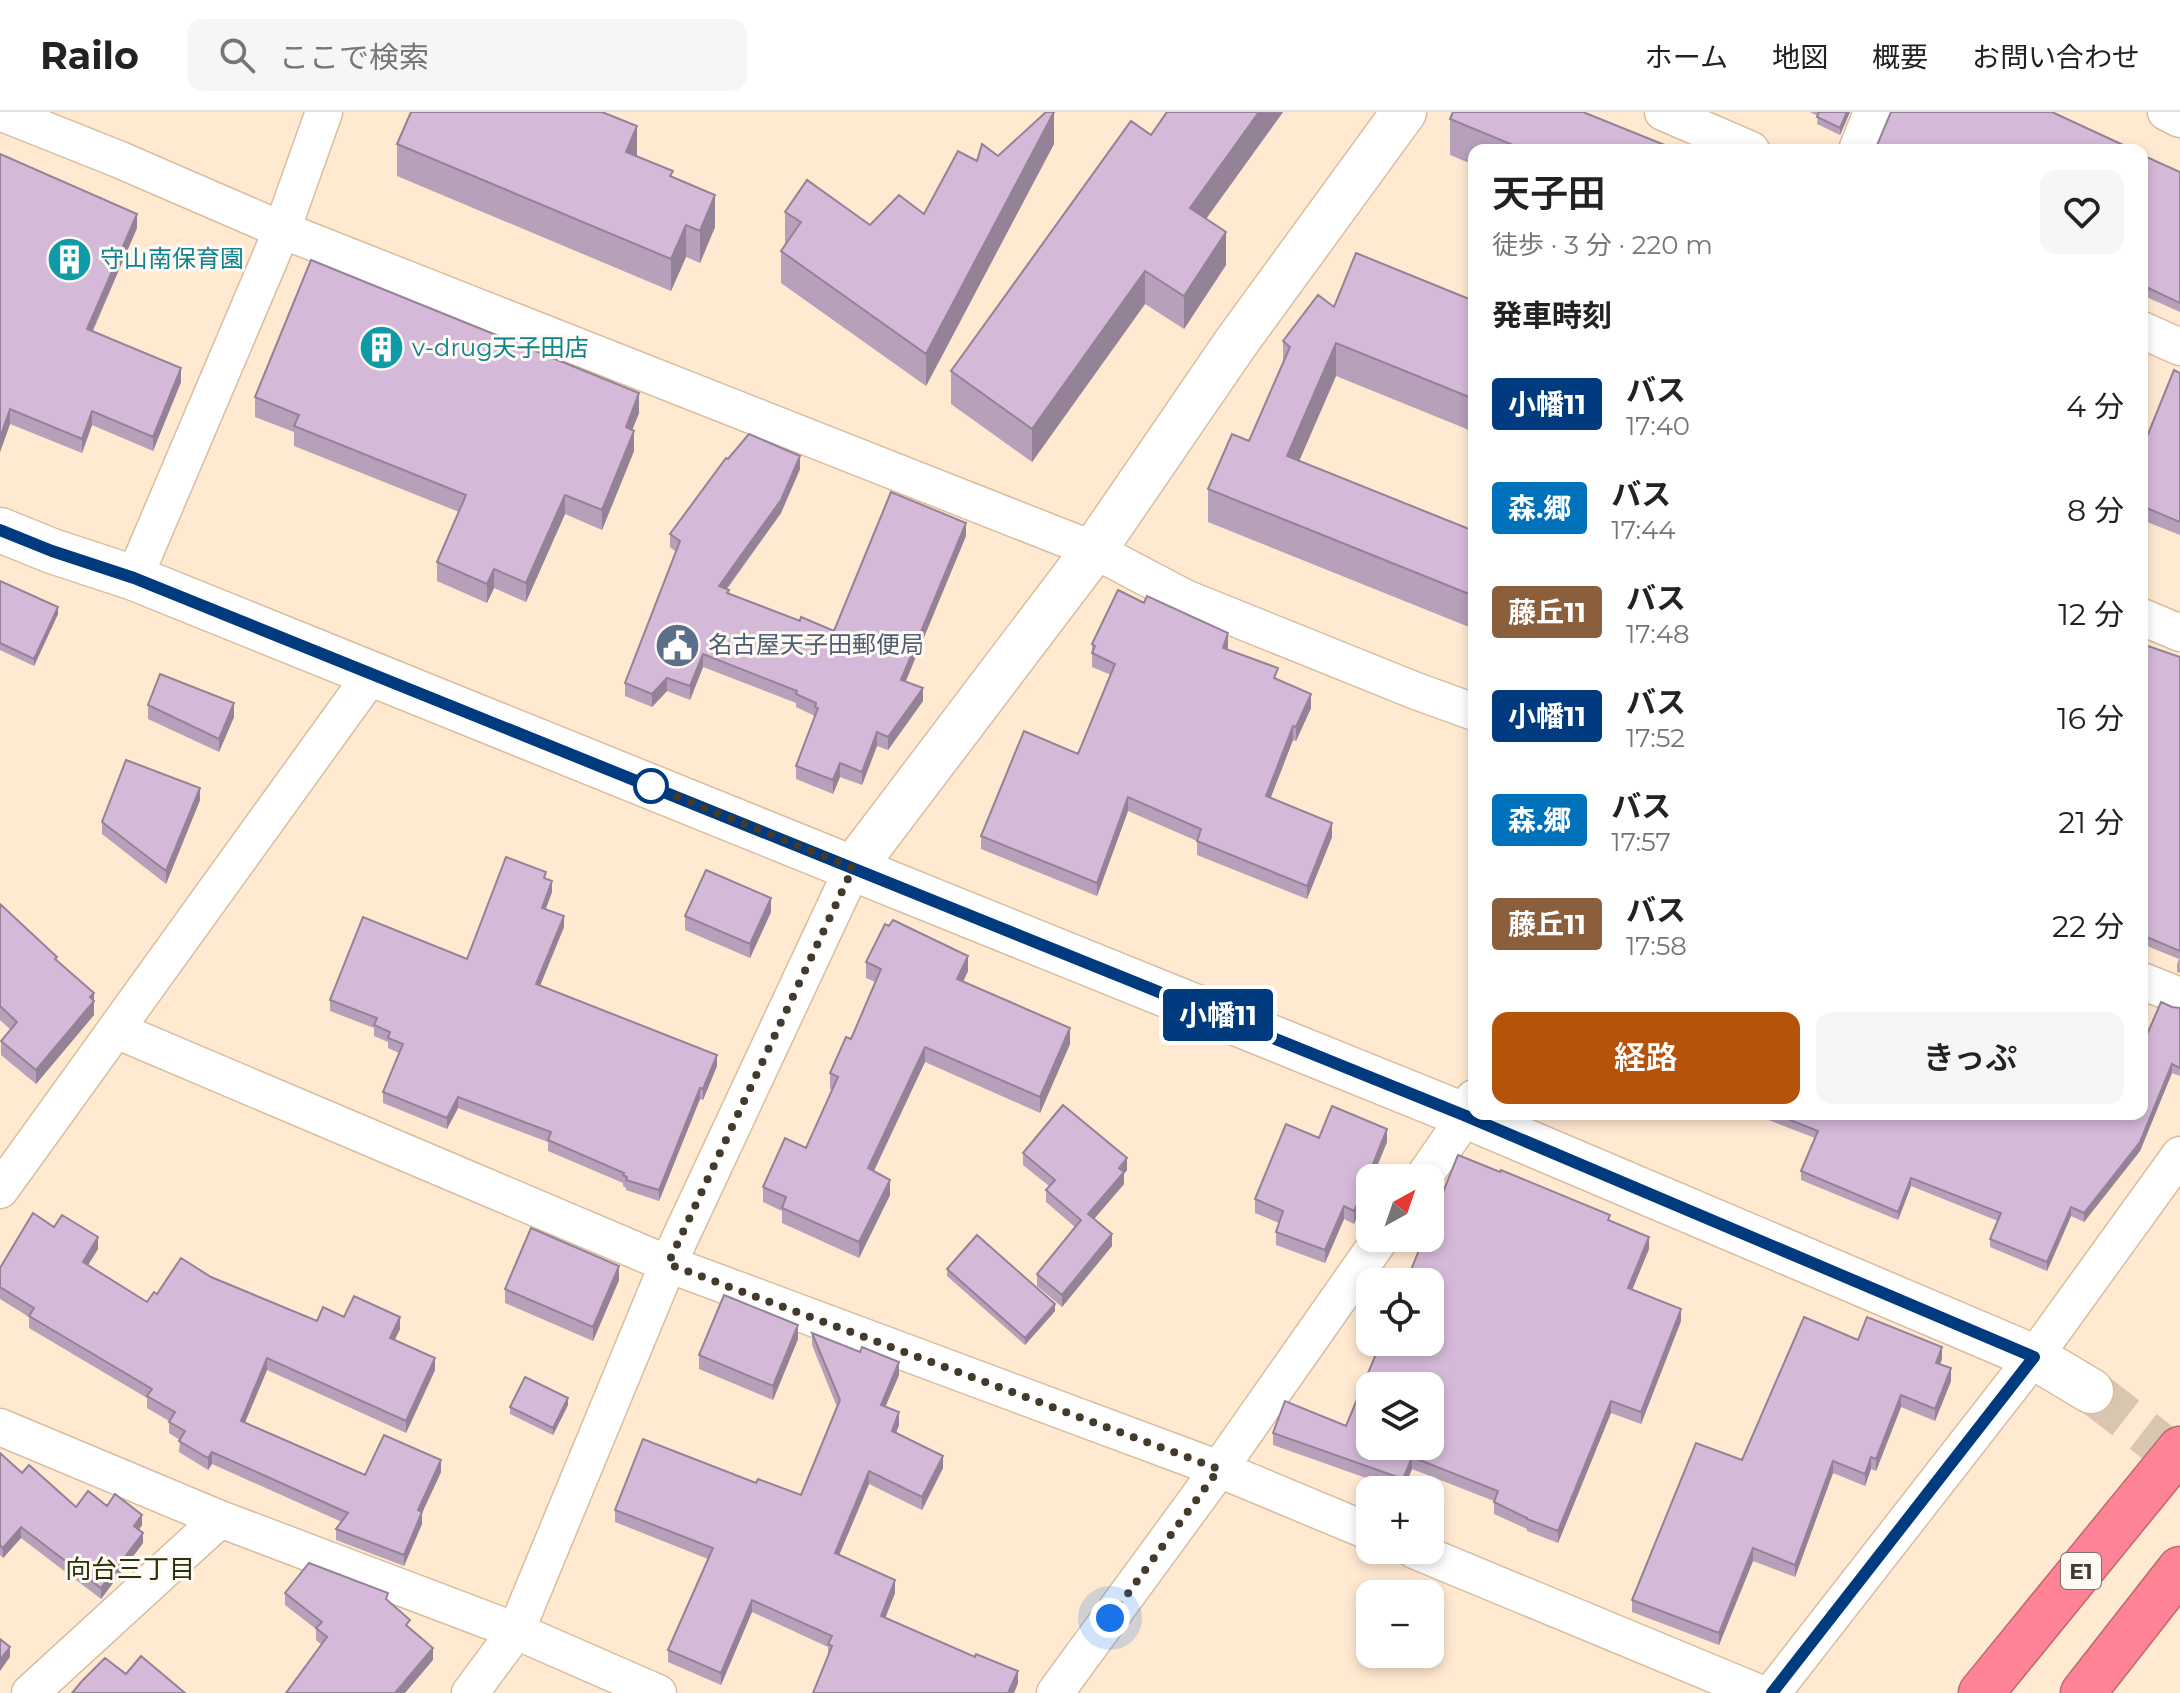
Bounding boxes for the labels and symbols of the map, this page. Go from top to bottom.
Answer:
building icon: 守山南保育園 [45,235,93,283]
place label: 守山南保育園 [100,244,244,273]
building icon: v-drug天子田店 [357,324,405,372]
place label: v-drug天子田店 [412,333,589,362]
public building icon: 名古屋天子田郵便局 [653,621,701,669]
place label: 名古屋天子田郵便局 [708,630,924,659]
unlabelled marker [634,769,668,803]
line badge: 小幡11 [1162,989,1274,1041]
north arrow [1356,1164,1444,1252]
district label: 向台三丁目 [65,1553,195,1585]
road number: E1 [2061,1553,2101,1589]
your location [1090,1598,1130,1638]

